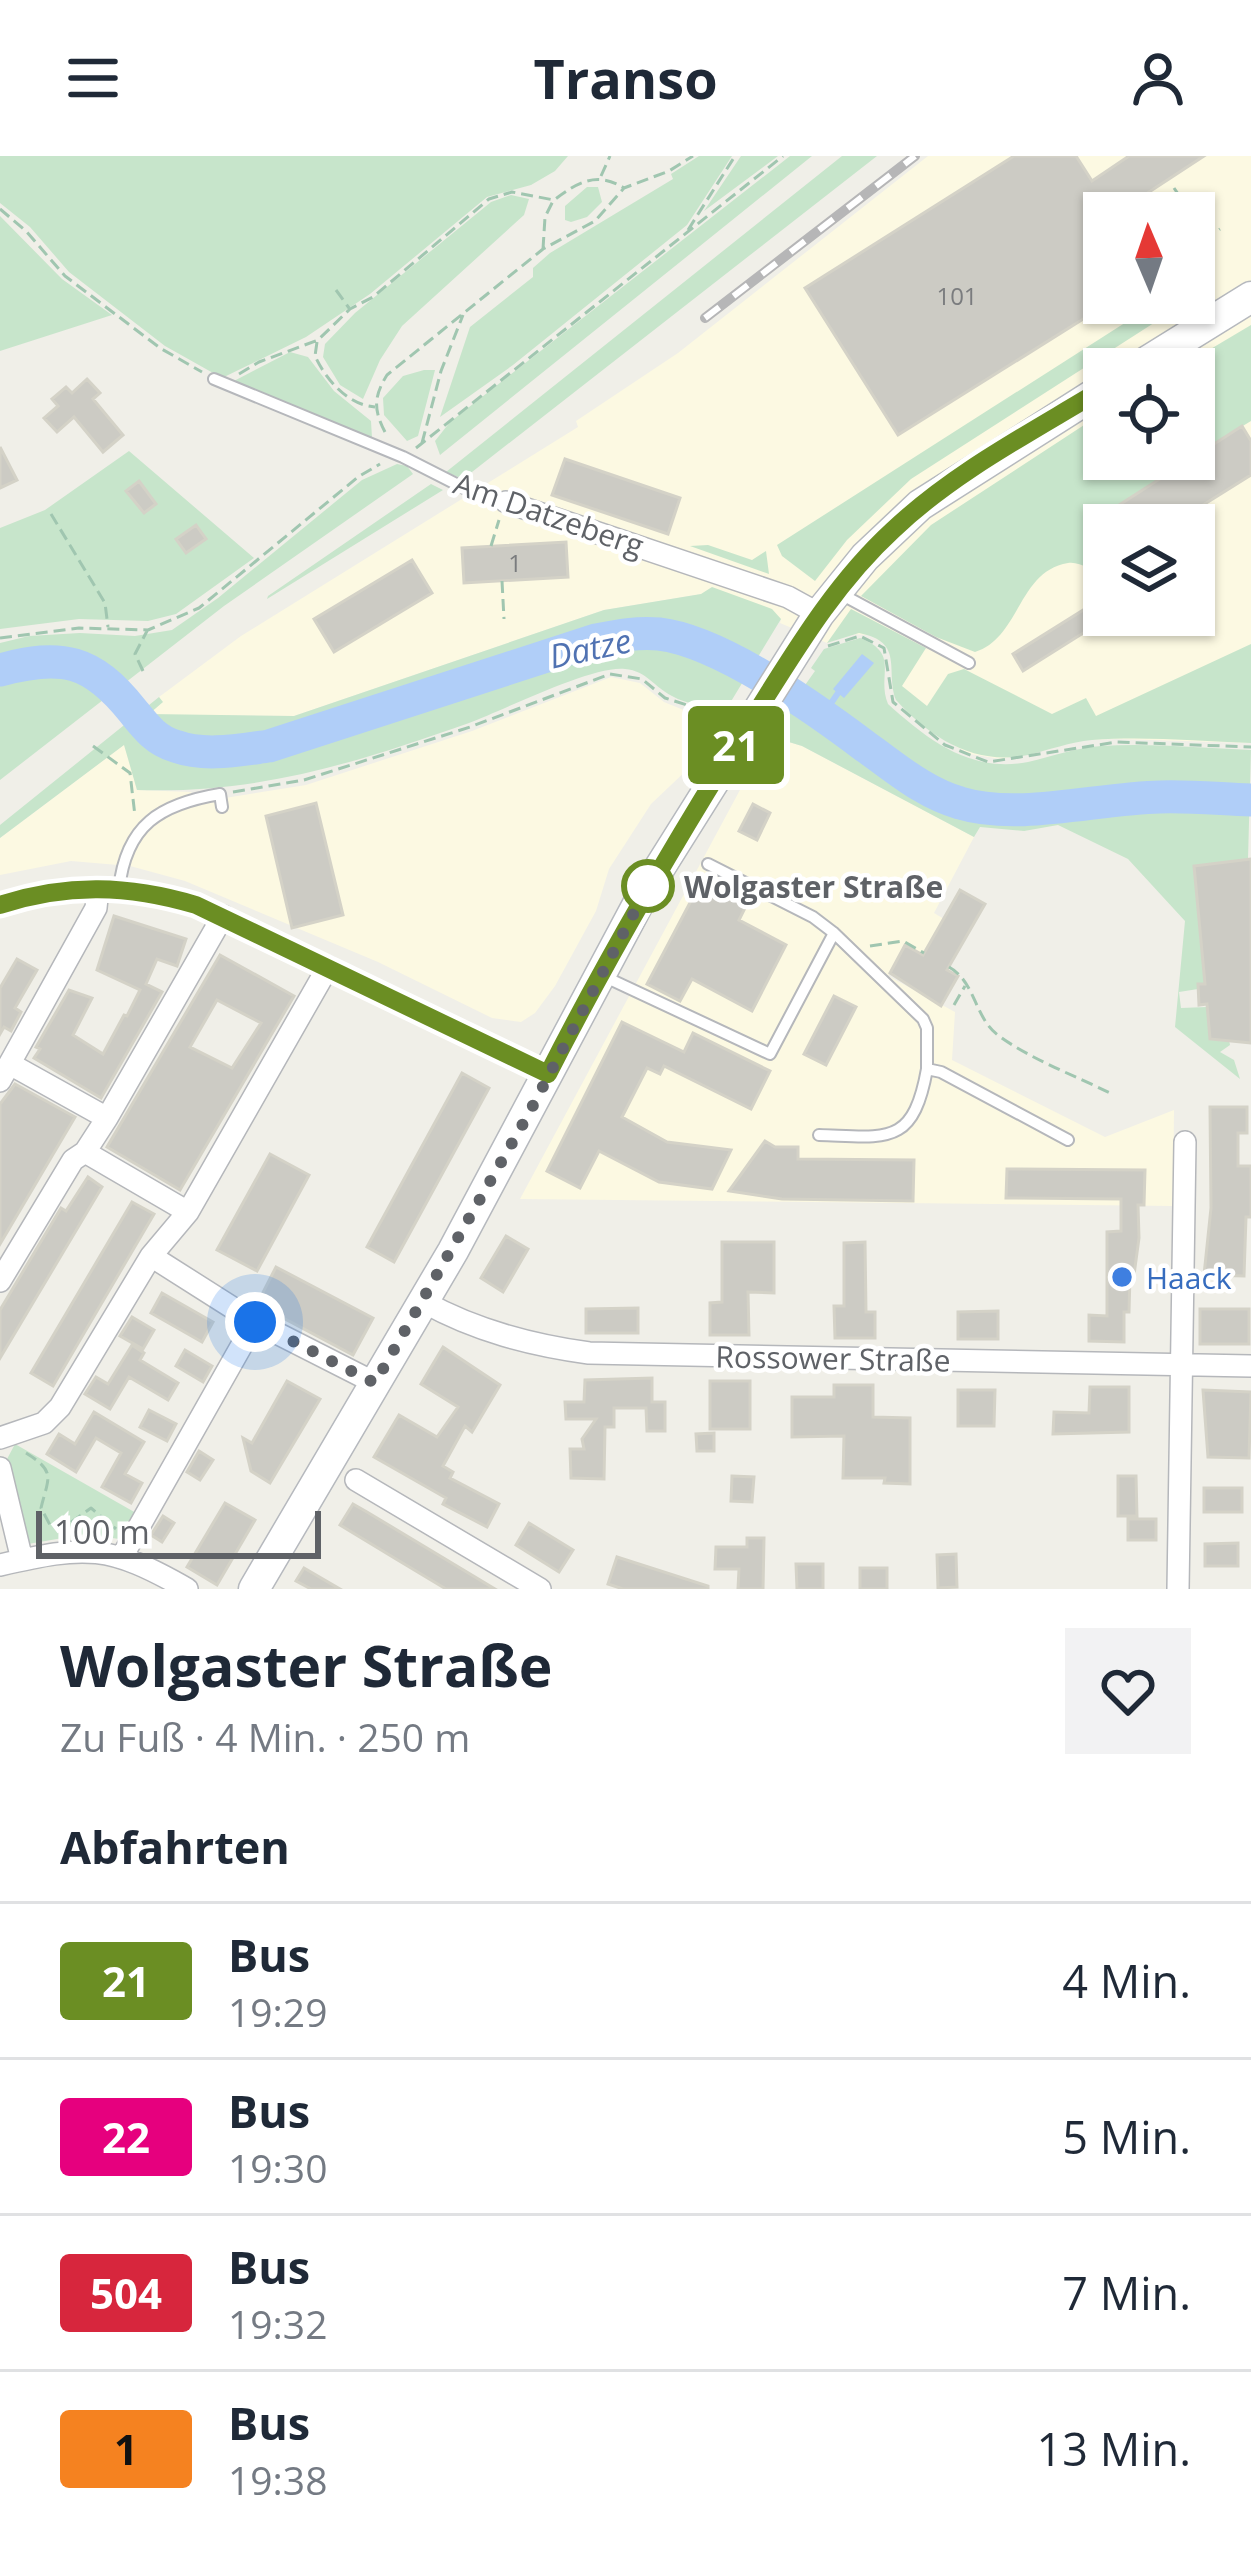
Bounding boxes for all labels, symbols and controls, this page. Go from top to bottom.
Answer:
text: Transo [533,41,718,115]
icon: menu [60,45,126,111]
icon: person [1125,45,1191,111]
north arrow [1083,192,1215,324]
map controls [1083,192,1215,636]
house number: 101 [936,279,978,312]
button: locate [1083,348,1215,480]
street label: Am Datzeberg [449,462,649,566]
button: layers [1083,504,1215,636]
house number: 1 [508,546,522,579]
water label: Datze [545,617,635,679]
line badge: 21 [682,706,790,784]
text: 21 [712,716,760,773]
marker: Wolgaster Straße [623,861,673,911]
place label: Wolgaster Straße [684,866,943,907]
place label: Haack [1146,1257,1232,1298]
marker: Haack [1109,1264,1135,1290]
your location [225,1292,285,1352]
street label: Rossower Straße [715,1335,951,1381]
scale bar [36,1505,321,1558]
text: 100 m [54,1509,150,1554]
text: Wolgaster Straße [60,1626,553,1704]
button: heart [1065,1628,1191,1754]
text: Zu Fuß · 4 Min. · 250 m [60,1710,470,1763]
text: Abfahrten [60,1816,290,1877]
text: Bus [228,1924,310,1985]
text: 4 Min. [1062,1950,1191,2011]
text: 21 [102,1952,150,2009]
text: 19:29 [228,1985,327,2038]
text: Bus [228,2080,310,2141]
text: 5 Min. [1062,2106,1191,2167]
text: 22 [102,2108,150,2165]
text: 19:30 [228,2141,327,2194]
text: Bus [228,2236,310,2297]
text: 7 Min. [1062,2262,1191,2323]
text: 504 [90,2264,162,2321]
text: 19:32 [228,2297,327,2350]
text: Bus [228,2392,310,2453]
text: 13 Min. [1037,2418,1191,2479]
text: 1 [114,2420,138,2477]
text: 19:38 [228,2453,327,2506]

